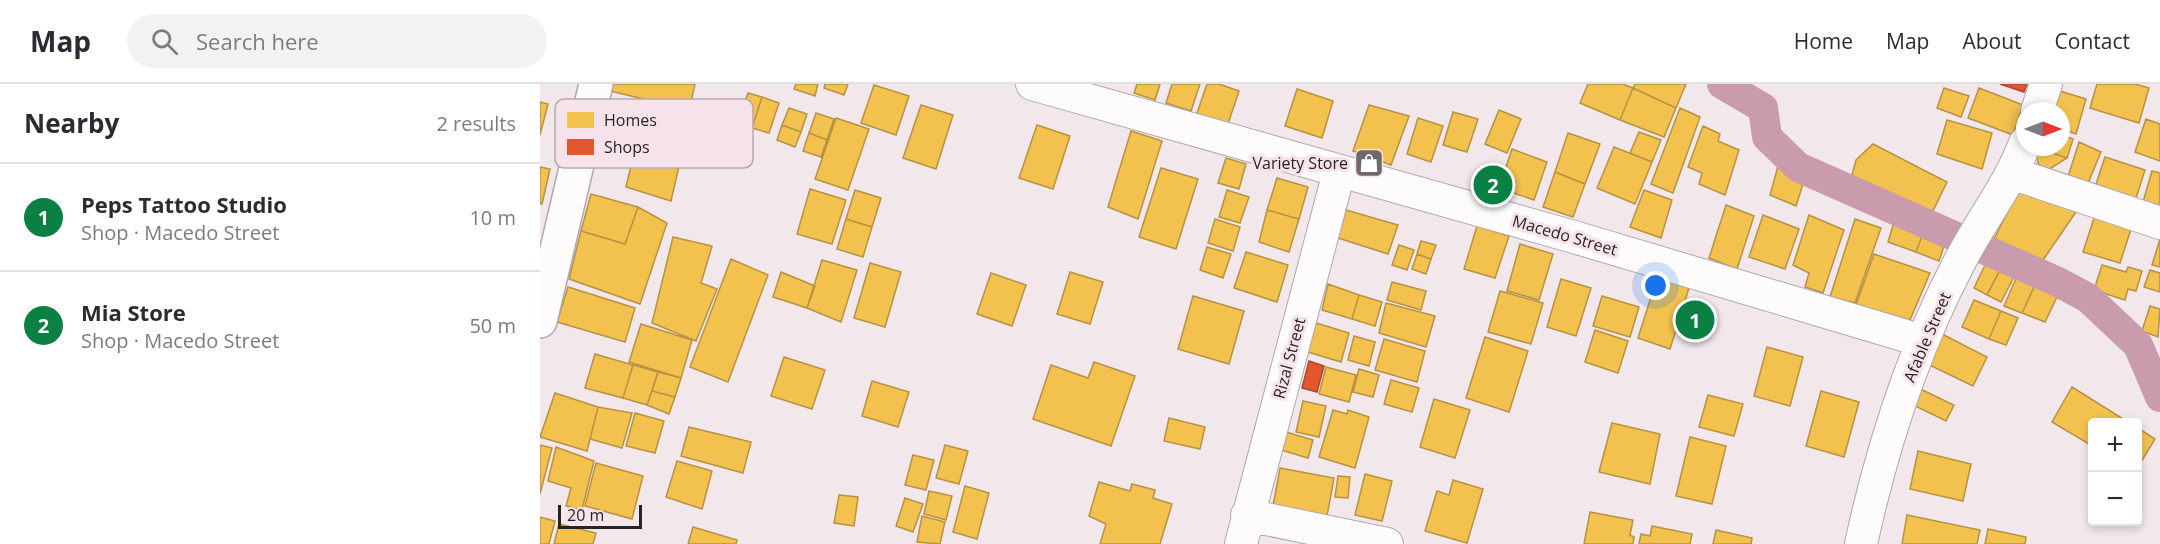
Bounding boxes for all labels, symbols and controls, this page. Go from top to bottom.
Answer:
search box [127,14,547,68]
text: Map [30,22,91,60]
icon: search [148,25,181,58]
text: Search here [196,26,319,56]
text: Home [1794,27,1853,55]
text: Map [1886,27,1929,55]
text: About [1962,27,2022,55]
text: Contact [2055,27,2130,55]
legend [555,99,753,168]
north arrow [2016,102,2070,156]
text: Nearby [24,105,119,141]
text: Homes [604,109,657,131]
text: 2 results [436,110,516,137]
text: Shops [604,136,650,158]
shop icon: Variety Store [1353,147,1385,179]
place label: Variety Store [1253,152,1348,174]
pin: 2 [1474,162,1512,208]
text: Peps Tattoo Studio [81,189,287,219]
text: 1 [38,204,49,231]
text: 10 m [469,204,516,231]
street label: Macedo Street [1510,210,1620,261]
text: Shop · Macedo Street [81,219,279,246]
your location [1641,271,1670,300]
street label: Afable Street [1898,288,1956,386]
text: Mia Store [81,297,186,327]
pin: 1 [1676,298,1714,342]
text: 2 [38,312,49,339]
text: 50 m [469,312,516,339]
street label: Rizal Street [1268,315,1310,401]
text: Shop · Macedo Street [81,327,279,354]
map controls [2088,418,2142,526]
button: + [2088,418,2142,472]
button: − [2088,472,2142,526]
scale bar [558,502,642,530]
text: 20 m [567,504,604,526]

